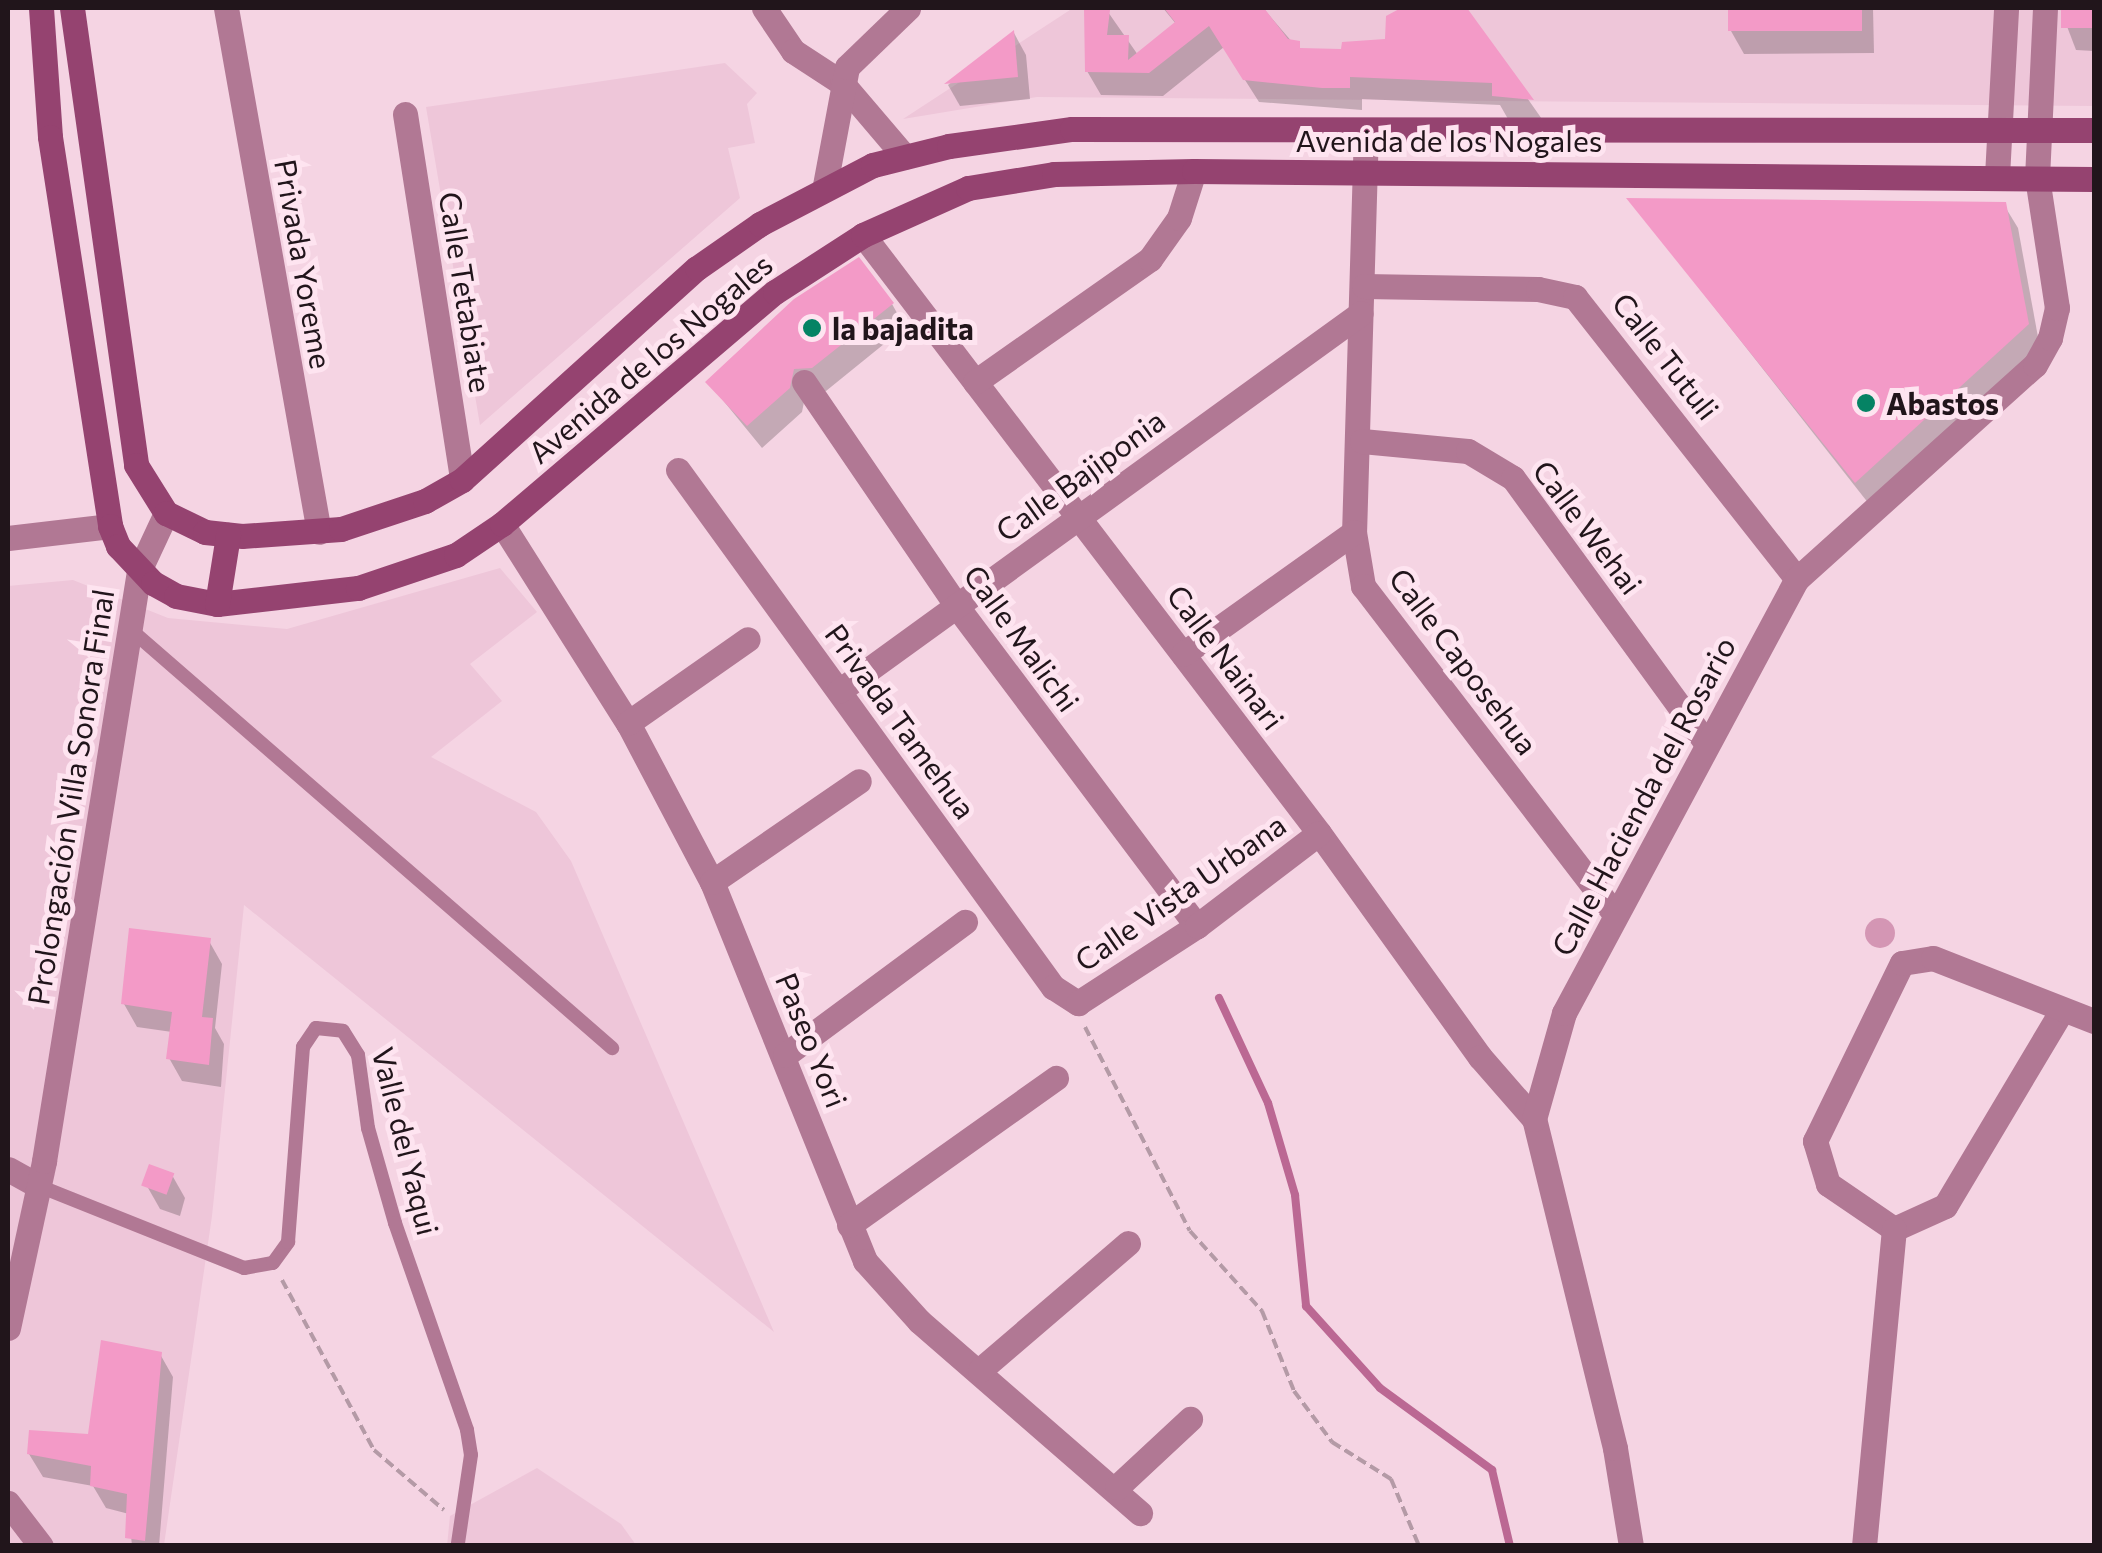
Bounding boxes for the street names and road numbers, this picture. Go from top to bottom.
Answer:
street label: Avenida de los Nogales [1296,122,1602,158]
street label: Privada Yoreme [268,156,340,372]
street label: Calle Tetabiate [432,189,500,395]
street label: Avenida de los Nogales [521,246,779,470]
street label: Calle Tutuli [1605,285,1727,427]
street label: Calle Bajiponia [989,402,1171,548]
street label: Calle Wehai [1526,453,1650,601]
street label: Calle Malichi [957,558,1087,718]
street label: Calle Caposehua [1382,561,1546,761]
street label: Calle Nainari [1160,578,1292,736]
street label: Prolongación Villa Sonora Final [19,587,121,1007]
street label: Privada Tamehua [818,617,984,825]
street label: Calle Hacienda del Rosario [1544,630,1742,962]
street label: Calle Vista Urbana [1068,806,1292,978]
street label: Paseo Yori [769,967,855,1113]
street label: Valle del Yaqui [365,1043,447,1239]

